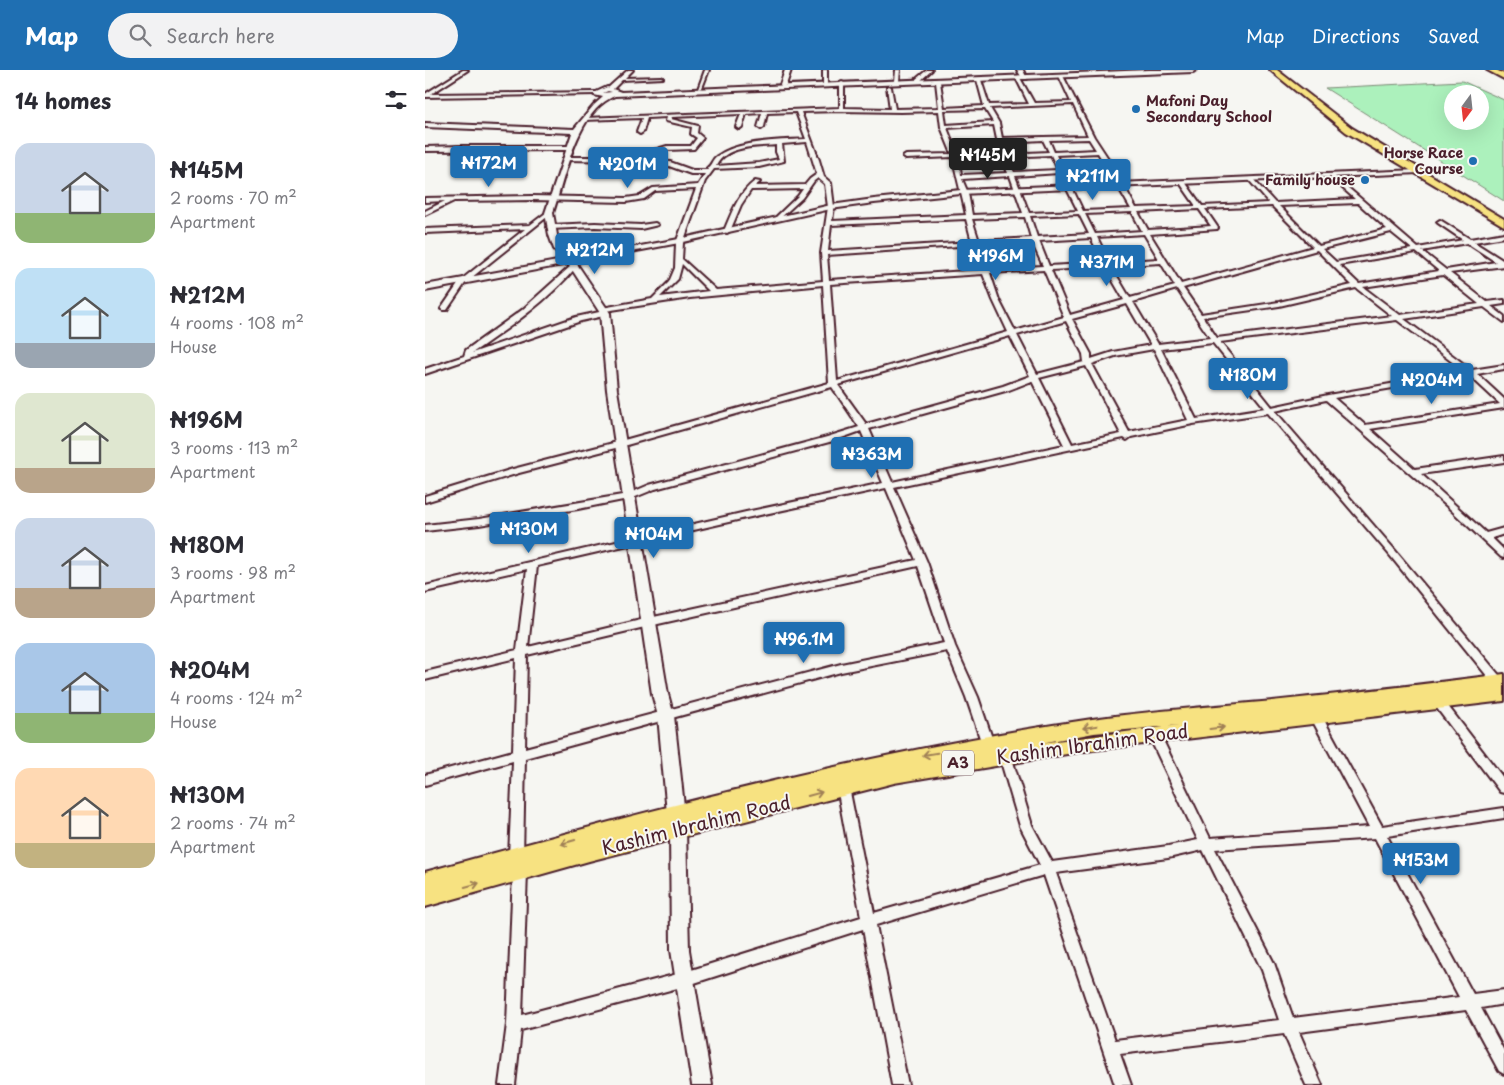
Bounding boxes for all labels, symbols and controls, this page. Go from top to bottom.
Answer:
search box [108,13,458,58]
text: Map [25,17,78,53]
icon: search [126,21,154,49]
text: Search here [166,21,275,49]
text: Map [1246,22,1284,49]
text: Directions [1312,22,1400,49]
text: Saved [1428,22,1479,49]
text: 14 homes [15,84,111,116]
north arrow [1444,85,1489,130]
map controls [1444,85,1489,130]
icon: filters [382,86,410,114]
place label: Mafoni Day Secondary School [1146,90,1272,127]
marker: Mafoni Day Secondary School [1130,103,1142,115]
pin: ₦145M [953,138,1023,180]
text: ₦145M [960,142,1016,166]
place label: Horse Race Course [1384,142,1463,179]
pin: ₦172M [454,146,524,188]
pin: ₦201M [593,146,663,189]
text: ₦172M [461,150,517,174]
text: ₦201M [599,151,657,175]
text: ₦145M [170,153,244,185]
marker: Horse Race Course [1467,155,1479,167]
pin: ₦211M [1058,158,1128,201]
icon: home [55,163,115,223]
text: ₦211M [1066,163,1120,187]
place label: Family house [1265,169,1355,190]
marker: Family house [1359,174,1371,186]
text: 2 rooms · 70 m² [170,185,297,209]
text: Apartment [170,209,255,233]
pin: ₦212M [560,232,630,275]
text: ₦212M [566,237,624,261]
pin: ₦196M [961,238,1031,281]
text: ₦196M [968,243,1024,267]
pin: ₦371M [1072,244,1142,287]
text: ₦371M [1080,249,1134,273]
text: ₦212M [170,278,245,310]
icon: home [55,288,115,348]
text: 4 rooms · 108 m² [170,310,304,334]
text: House [170,334,217,358]
pin: ₦180M [1213,358,1283,400]
text: ₦180M [1220,362,1276,386]
pin: ₦204M [1397,362,1467,405]
text: ₦204M [1402,367,1462,391]
text: ₦196M [170,403,243,435]
icon: home [55,413,115,473]
text: 3 rooms · 113 m² [170,435,298,459]
pin: ₦363M [837,436,907,479]
text: ₦363M [842,441,902,465]
text: Apartment [170,459,255,483]
pin: ₦130M [494,512,564,554]
text: ₦130M [500,516,558,540]
pin: ₦104M [619,516,689,559]
text: ₦104M [625,521,683,545]
text: ₦180M [170,528,245,560]
icon: home [55,538,115,598]
text: 3 rooms · 98 m² [170,560,296,584]
text: Apartment [170,584,255,608]
pin: ₦96.1M [763,622,845,664]
text: ₦96.1M [774,626,834,650]
text: ₦204M [170,653,250,685]
icon: home [55,663,115,723]
text: 4 rooms · 124 m² [170,685,303,709]
text: House [170,709,217,733]
street label: Kashim Ibrahim Road [994,716,1190,770]
one-way arrow [1083,722,1099,732]
one-way arrow [1209,723,1225,733]
one-way arrow [923,750,939,760]
road number: A3 [942,750,974,776]
text: ₦130M [170,778,245,810]
street label: Kashim Ibrahim Road [598,787,793,861]
icon: home [55,788,115,848]
one-way arrow [807,789,823,798]
text: 2 rooms · 74 m² [170,810,296,834]
text: Apartment [170,834,255,858]
one-way arrow [561,837,577,847]
pin: ₦153M [1386,842,1456,885]
text: ₦153M [1393,847,1449,871]
one-way arrow [464,879,480,889]

